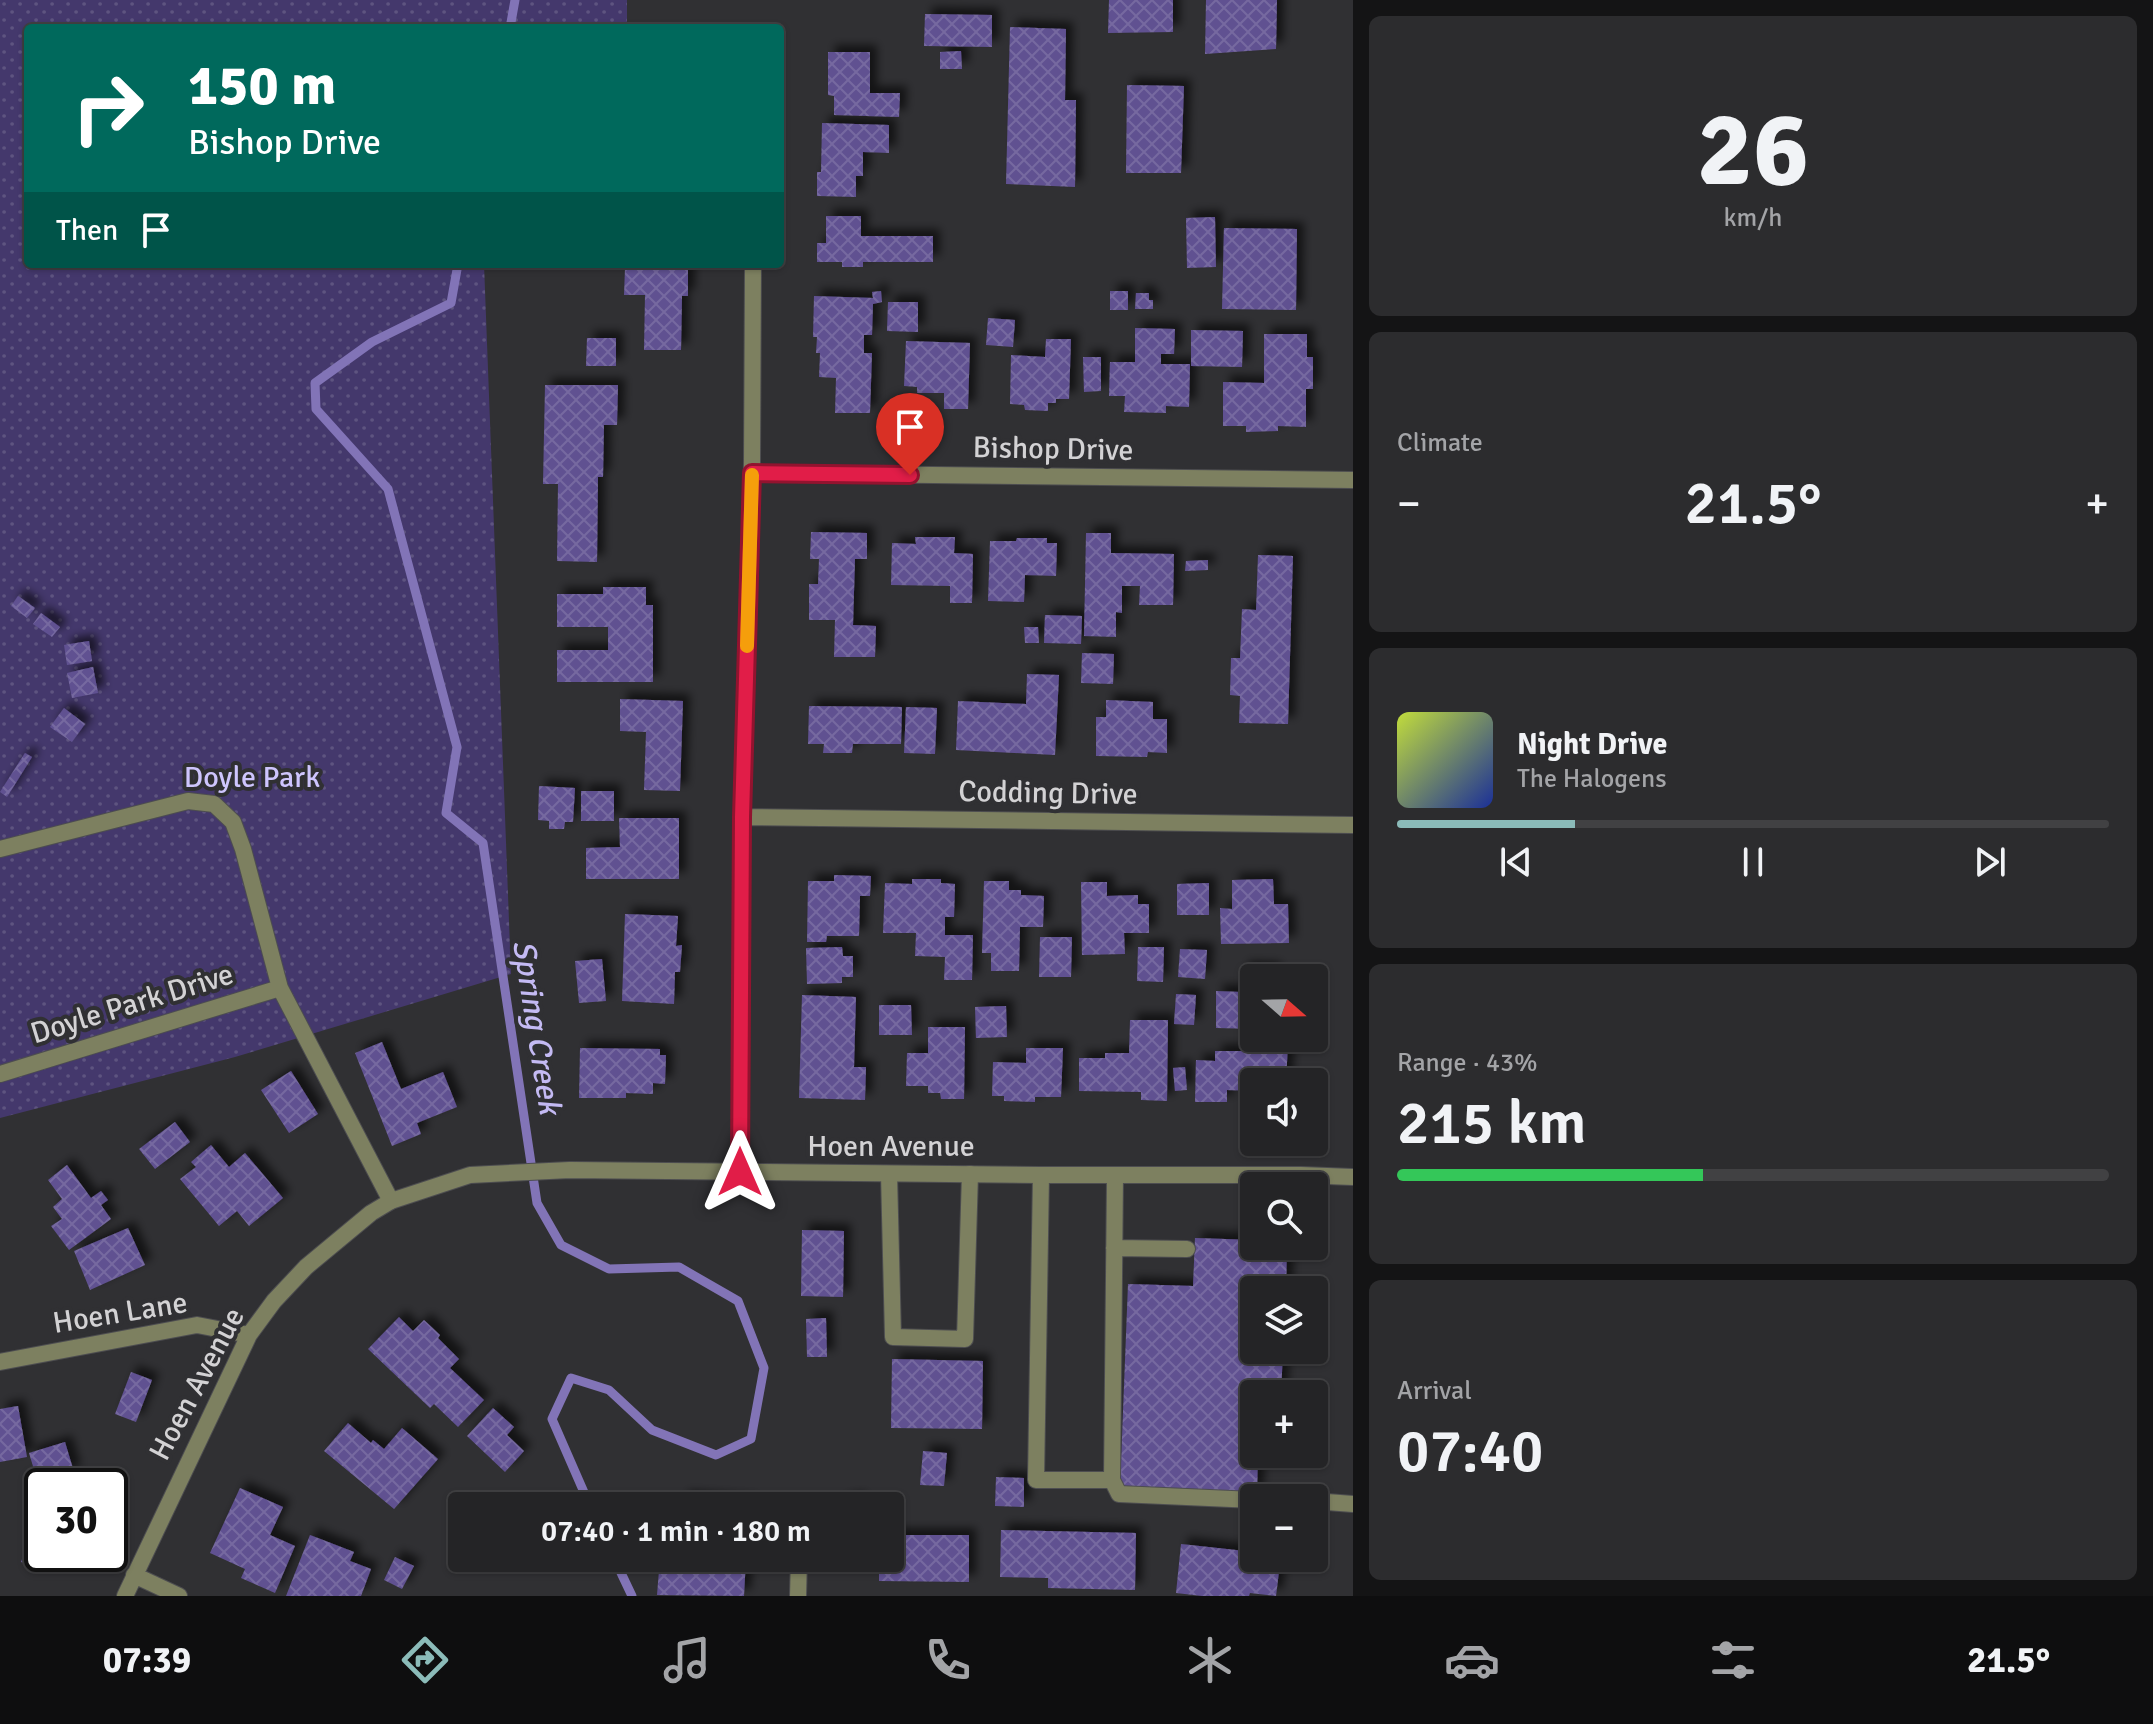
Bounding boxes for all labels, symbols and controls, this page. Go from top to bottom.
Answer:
text: 150 m [188,51,336,120]
icon: right [56,56,160,160]
text: 26 [1697,86,1809,214]
text: Bishop Drive [188,120,381,165]
text: km/h [1724,202,1782,234]
icon: arrive [134,208,178,252]
text: Then [56,212,118,249]
pin [876,393,944,475]
icon: arrive [888,405,932,449]
text: Climate [1397,427,1483,459]
street label: Bishop Drive [972,429,1134,469]
text: 21.5° [1685,467,1821,541]
text: − [1397,477,1421,531]
text: + [2085,477,2109,531]
text: Night Drive [1517,726,1667,763]
park label: Doyle Park [184,759,320,796]
text: The Halogens [1517,763,1667,795]
street label: Codding Drive [958,773,1138,813]
icon: previous [1494,840,1538,884]
icon: pause [1731,840,1775,884]
icon: next [1968,840,2012,884]
water label: Spring Creek [504,937,570,1120]
street label: Doyle Park Drive [26,956,238,1052]
north arrow [1240,964,1328,1052]
map controls [1240,964,1328,1572]
text: Range · 43% [1397,1047,1538,1079]
button: sound [1240,1068,1328,1156]
text: 215 km [1397,1087,1586,1161]
street label: Hoen Avenue [807,1128,975,1165]
position arrow [698,1130,782,1214]
button: search [1240,1172,1328,1260]
button: layers [1240,1276,1328,1364]
street label: Hoen Lane [50,1284,190,1342]
street label: Hoen Avenue [141,1301,253,1467]
text: Arrival [1397,1375,1472,1407]
button: + [1240,1380,1328,1468]
text: 07:40 [1397,1415,1544,1489]
speed limit sign: 30 [24,1468,128,1572]
button: − [1240,1484,1328,1572]
text: 07:40 · 1 min · 180 m [541,1513,811,1550]
icon: directions [397,1632,453,1688]
icon: music [659,1632,715,1688]
icon: phone [920,1632,976,1688]
icon: climate [1182,1632,1238,1688]
icon: car [1444,1632,1500,1688]
icon: filters [1705,1632,1761,1688]
text: 07:39 [103,1638,191,1683]
text: 21.5° [1967,1638,2050,1683]

